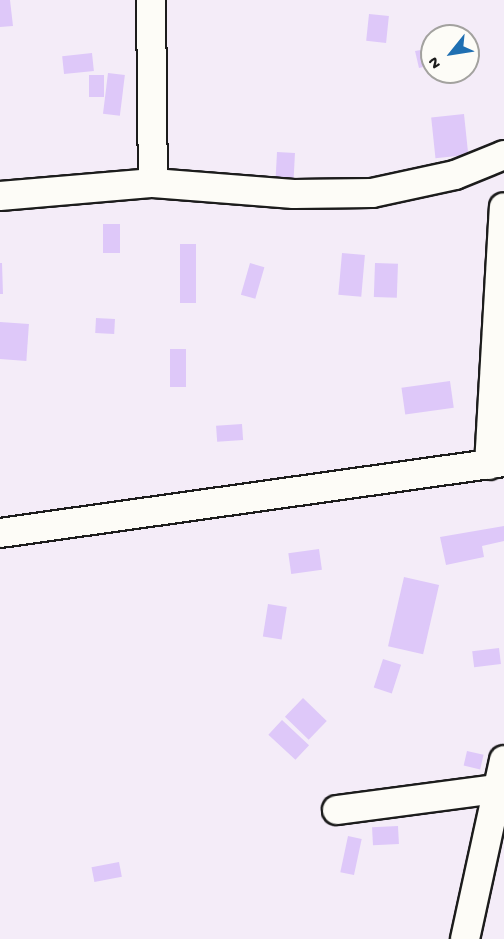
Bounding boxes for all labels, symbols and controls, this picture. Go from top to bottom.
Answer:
north arrow [420,24,480,84]
text: N [425,53,447,72]

